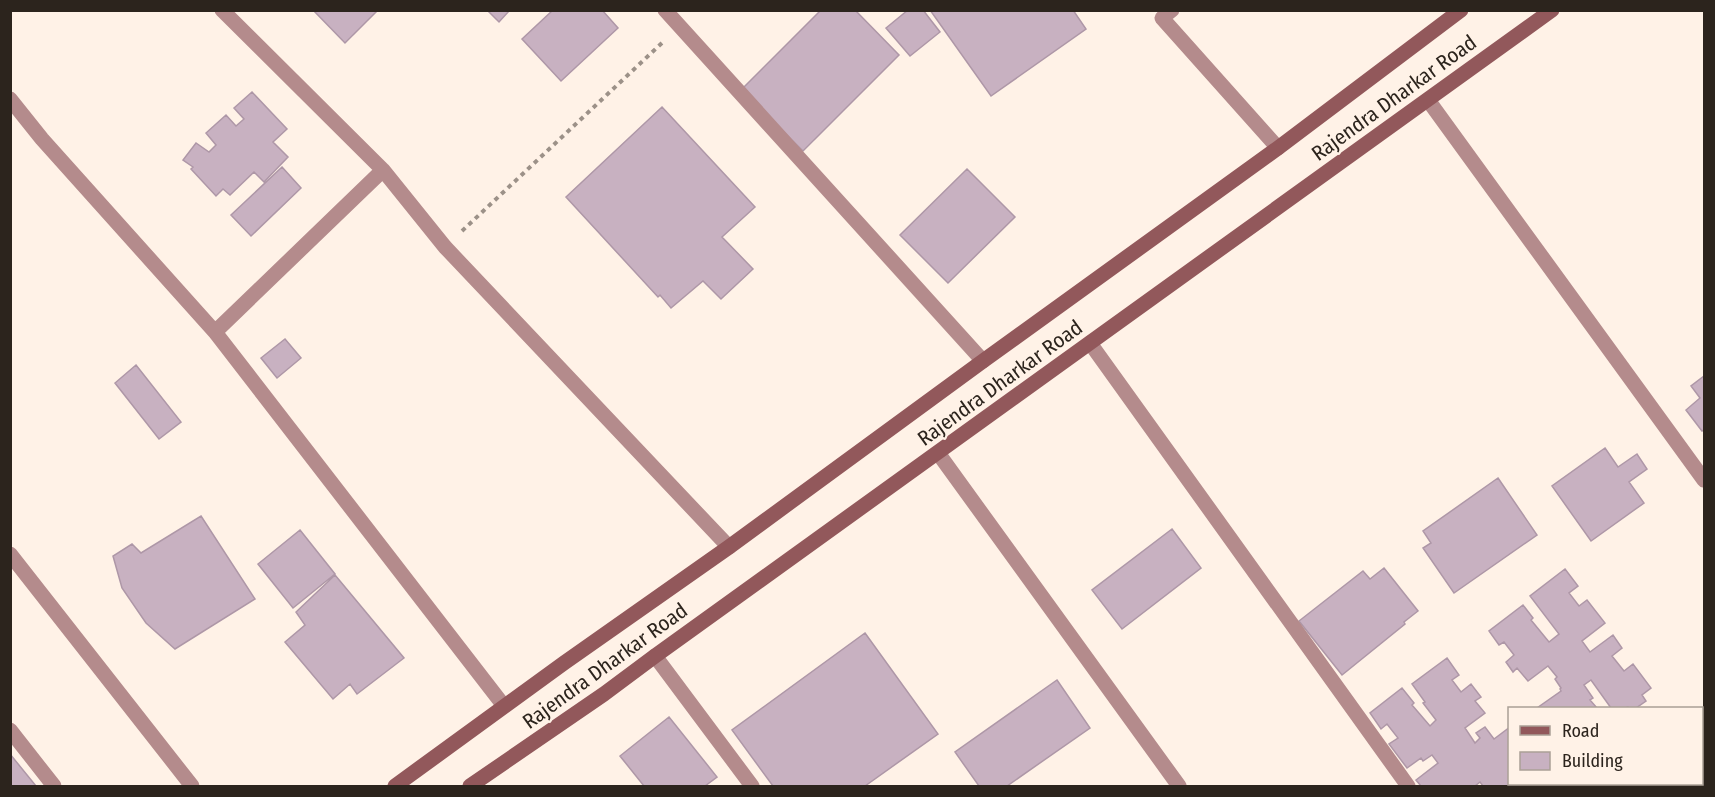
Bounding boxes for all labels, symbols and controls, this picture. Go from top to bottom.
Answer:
street label: Rajendra Dharkar Road [1306,29,1482,167]
street label: Rajendra Dharkar Road [912,314,1088,452]
street label: Rajendra Dharkar Road [517,597,693,735]
legend [1508,707,1703,785]
text: Road [1562,720,1599,742]
text: Building [1562,750,1623,772]

